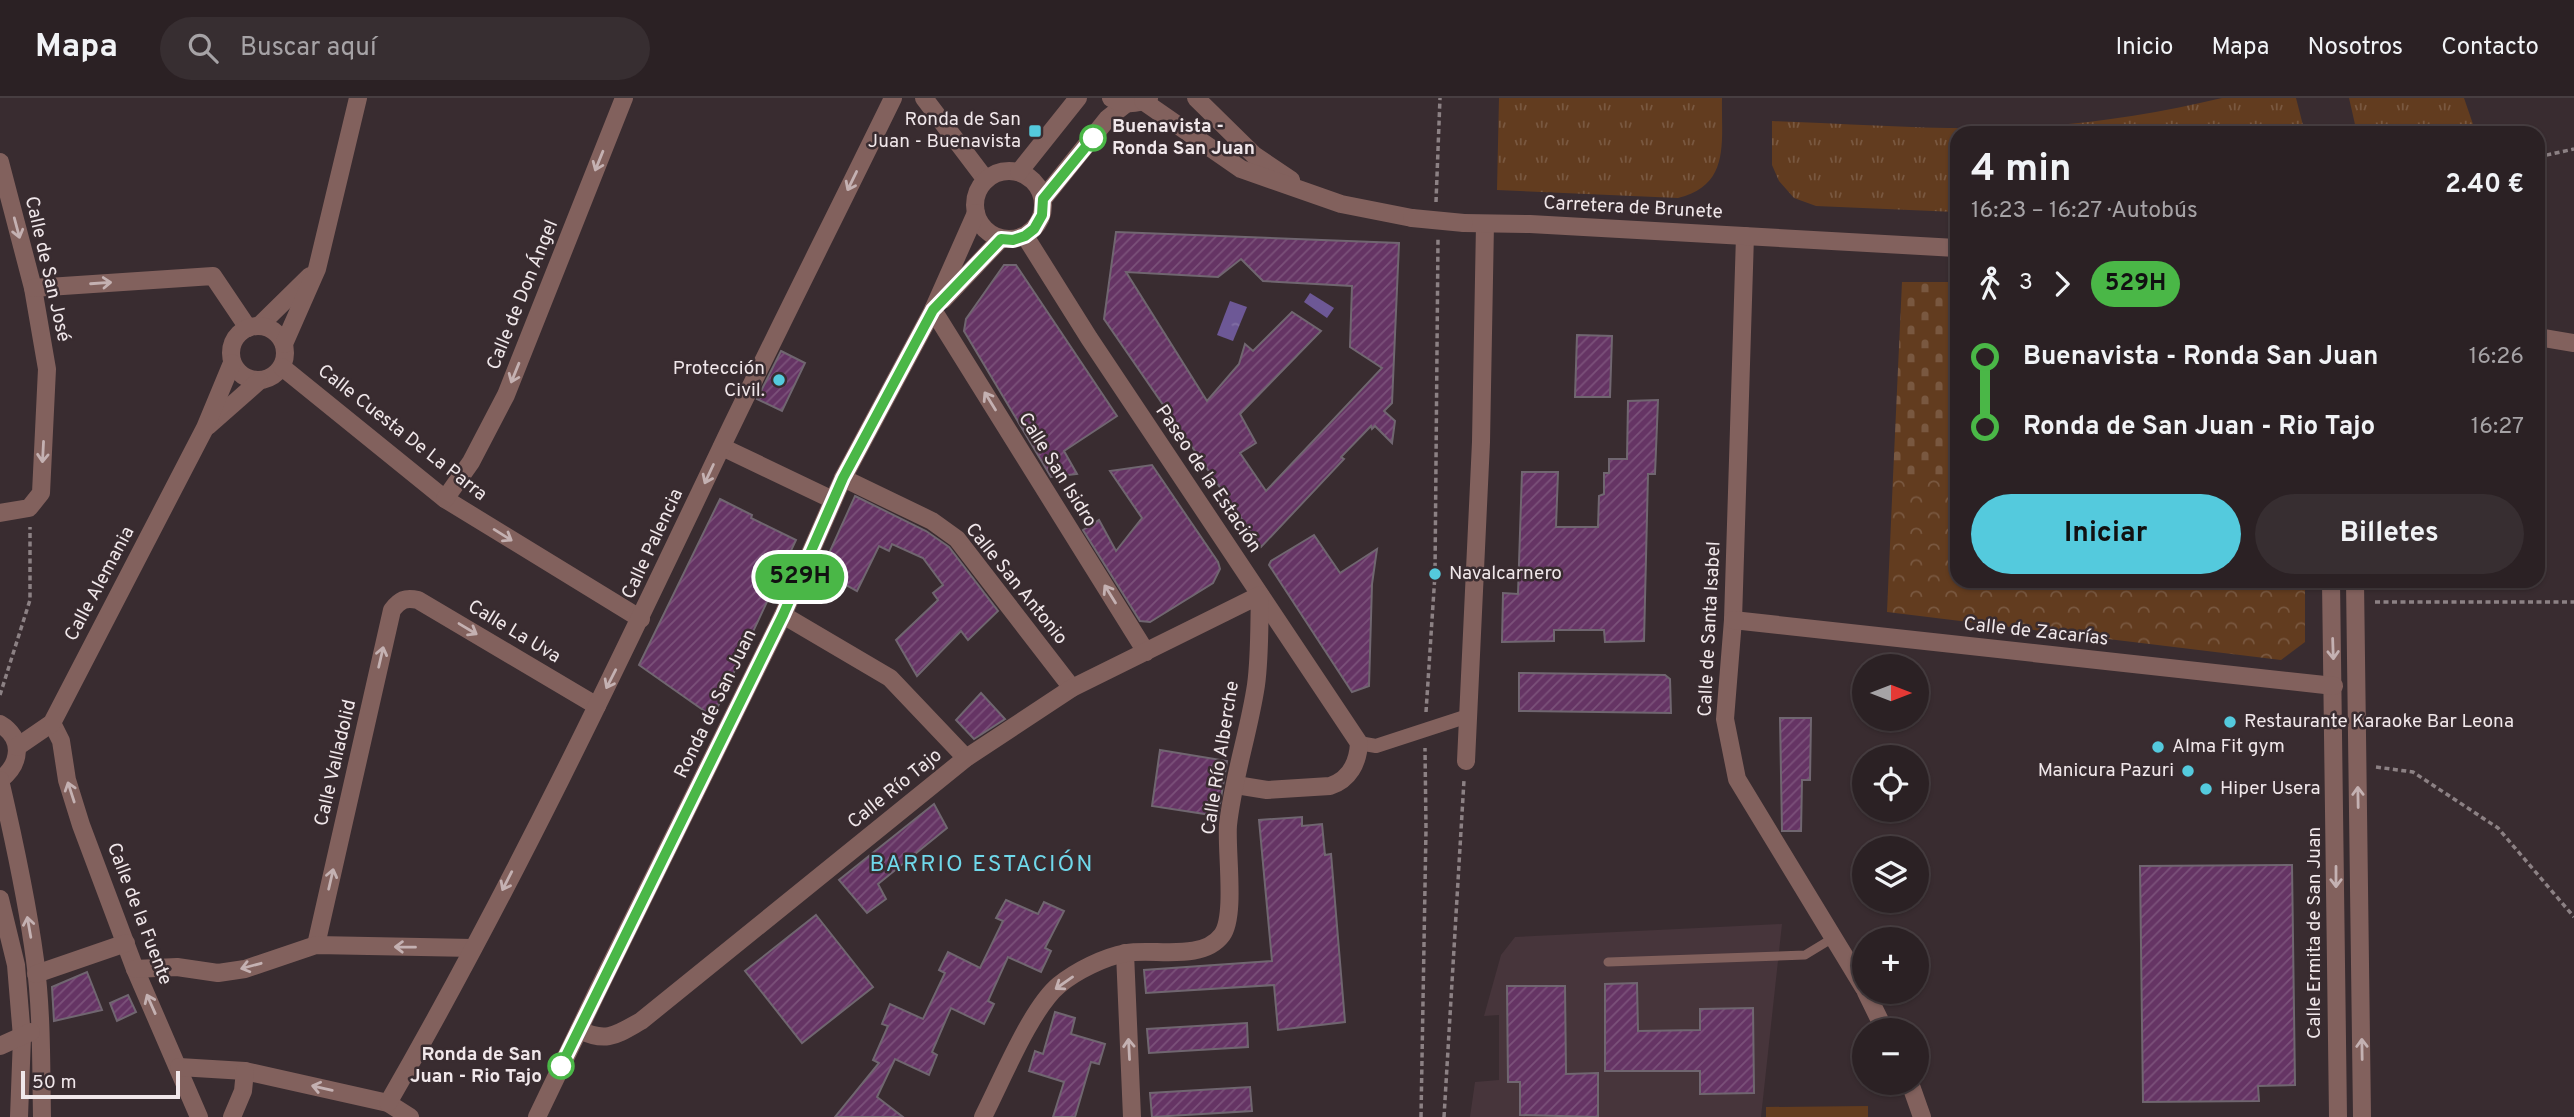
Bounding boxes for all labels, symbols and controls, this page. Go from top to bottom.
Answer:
search box [160,17,650,80]
text: Mapa [35,27,118,69]
icon: search [184,29,222,67]
text: Buscar aquí [240,32,377,65]
text: Inicio [2116,33,2173,63]
text: Mapa [2211,33,2270,63]
text: Nosotros [2308,33,2403,63]
text: Contacto [2441,33,2539,63]
place label: Ronda de San Juan - Buenavista [868,108,1021,154]
place label: Buenavista - Ronda San Juan [1112,115,1255,161]
marker: Ronda de San Juan - Buenavista [1027,123,1043,139]
marker: Buenavista - Ronda San Juan [1080,125,1106,151]
text: 4 min [1971,146,2071,195]
one-way arrow [591,150,604,172]
text: 2.40 € [2445,169,2524,202]
one-way arrow [845,170,859,191]
street label: Carretera de Brunete [1543,191,1723,225]
street label: Calle de San José [19,194,75,344]
text: 16:23 – 16:27 · Autobús [1971,197,2198,226]
one-way arrow [12,216,25,238]
street label: Calle de Don Ángel [481,216,564,374]
icon: walk [1971,265,2009,303]
icon: forward [2043,265,2081,303]
text: 3 [2019,269,2033,298]
text: 529H [2105,269,2166,299]
one-way arrow [90,277,113,290]
text: Buenavista - Ronda San Juan [2023,341,2379,374]
text: 16:26 [2469,343,2524,372]
place label: Protección Civil. [673,357,765,403]
street label: Calle Cuesta De La Parra [312,359,492,507]
one-way arrow [508,362,521,383]
marker: Protección Civil. [771,372,787,388]
one-way arrow [982,391,996,411]
street label: Paseo de la Estación [1150,400,1266,558]
street label: Calle San Isidro [1012,408,1102,532]
text: Ronda de San Juan - Rio Tajo [2023,411,2375,444]
text: 16:27 [2471,413,2524,442]
one-way arrow [37,440,50,463]
one-way arrow [702,463,716,484]
street label: Calle Palencia [617,485,689,603]
button: Iniciar [1971,494,2241,574]
button: Billetes [2255,494,2524,574]
street label: Calle San Antonio [960,518,1072,650]
street label: Calle Alemania [60,523,140,645]
one-way arrow [493,528,513,542]
street label: Calle de Santa Isabel [1693,541,1727,717]
line badge: 529H [751,554,849,600]
text: 529H [769,562,831,592]
place label: Navalcarnero [1449,562,1562,586]
marker: Navalcarnero [1427,566,1443,582]
one-way arrow [1102,585,1116,605]
street label: Calle La Uva [463,595,565,669]
street label: Calle de Zacarías [1962,612,2110,652]
one-way arrow [457,622,477,636]
street label: Ronda de San Juan [669,625,763,783]
one-way arrow [2326,637,2340,660]
one-way arrow [375,646,389,669]
north arrow [1852,654,1928,732]
map controls [1852,654,1929,1095]
one-way arrow [603,668,617,689]
street label: Calle Río Alberche [1197,679,1245,837]
street label: Calle Valladolid [310,697,362,829]
place label: Restaurante Karaoke Bar Leona [2244,710,2514,734]
marker: Restaurante Karaoke Bar Leona [2222,714,2238,730]
place label: Alma Fit gym [2172,735,2285,759]
marker: Alma Fit gym [2150,739,2166,755]
street label: Calle Río Tajo [843,744,947,834]
button: locate [1852,745,1929,822]
place label: Manicura Pazuri [2038,759,2174,783]
marker: Manicura Pazuri [2180,763,2196,779]
place label: Hiper Usera [2220,777,2321,801]
one-way arrow [63,781,76,803]
marker: Hiper Usera [2198,781,2214,797]
one-way arrow [2351,786,2365,809]
street label: Calle Ermita de San Juan [2303,827,2327,1039]
button: layers [1852,836,1929,913]
street label: Calle de la Fuente [101,839,177,989]
district label: BARRIO ESTACIÓN [869,849,1095,880]
one-way arrow [2329,865,2343,888]
one-way arrow [325,868,338,891]
one-way arrow [500,870,514,891]
one-way arrow [22,916,35,939]
button: + [1852,927,1929,1004]
one-way arrow [394,940,417,954]
one-way arrow [241,960,263,973]
one-way arrow [1055,976,1074,990]
one-way arrow [144,994,157,1016]
button: − [1852,1018,1929,1095]
one-way arrow [1123,1038,1136,1061]
one-way arrow [2355,1038,2368,1061]
place label: Ronda de San Juan - Rio Tajo [410,1043,542,1089]
marker: Ronda de San Juan - Rio Tajo [548,1053,574,1079]
scale bar [21,1068,180,1100]
text: 50 m [32,1071,77,1095]
one-way arrow [311,1081,334,1094]

